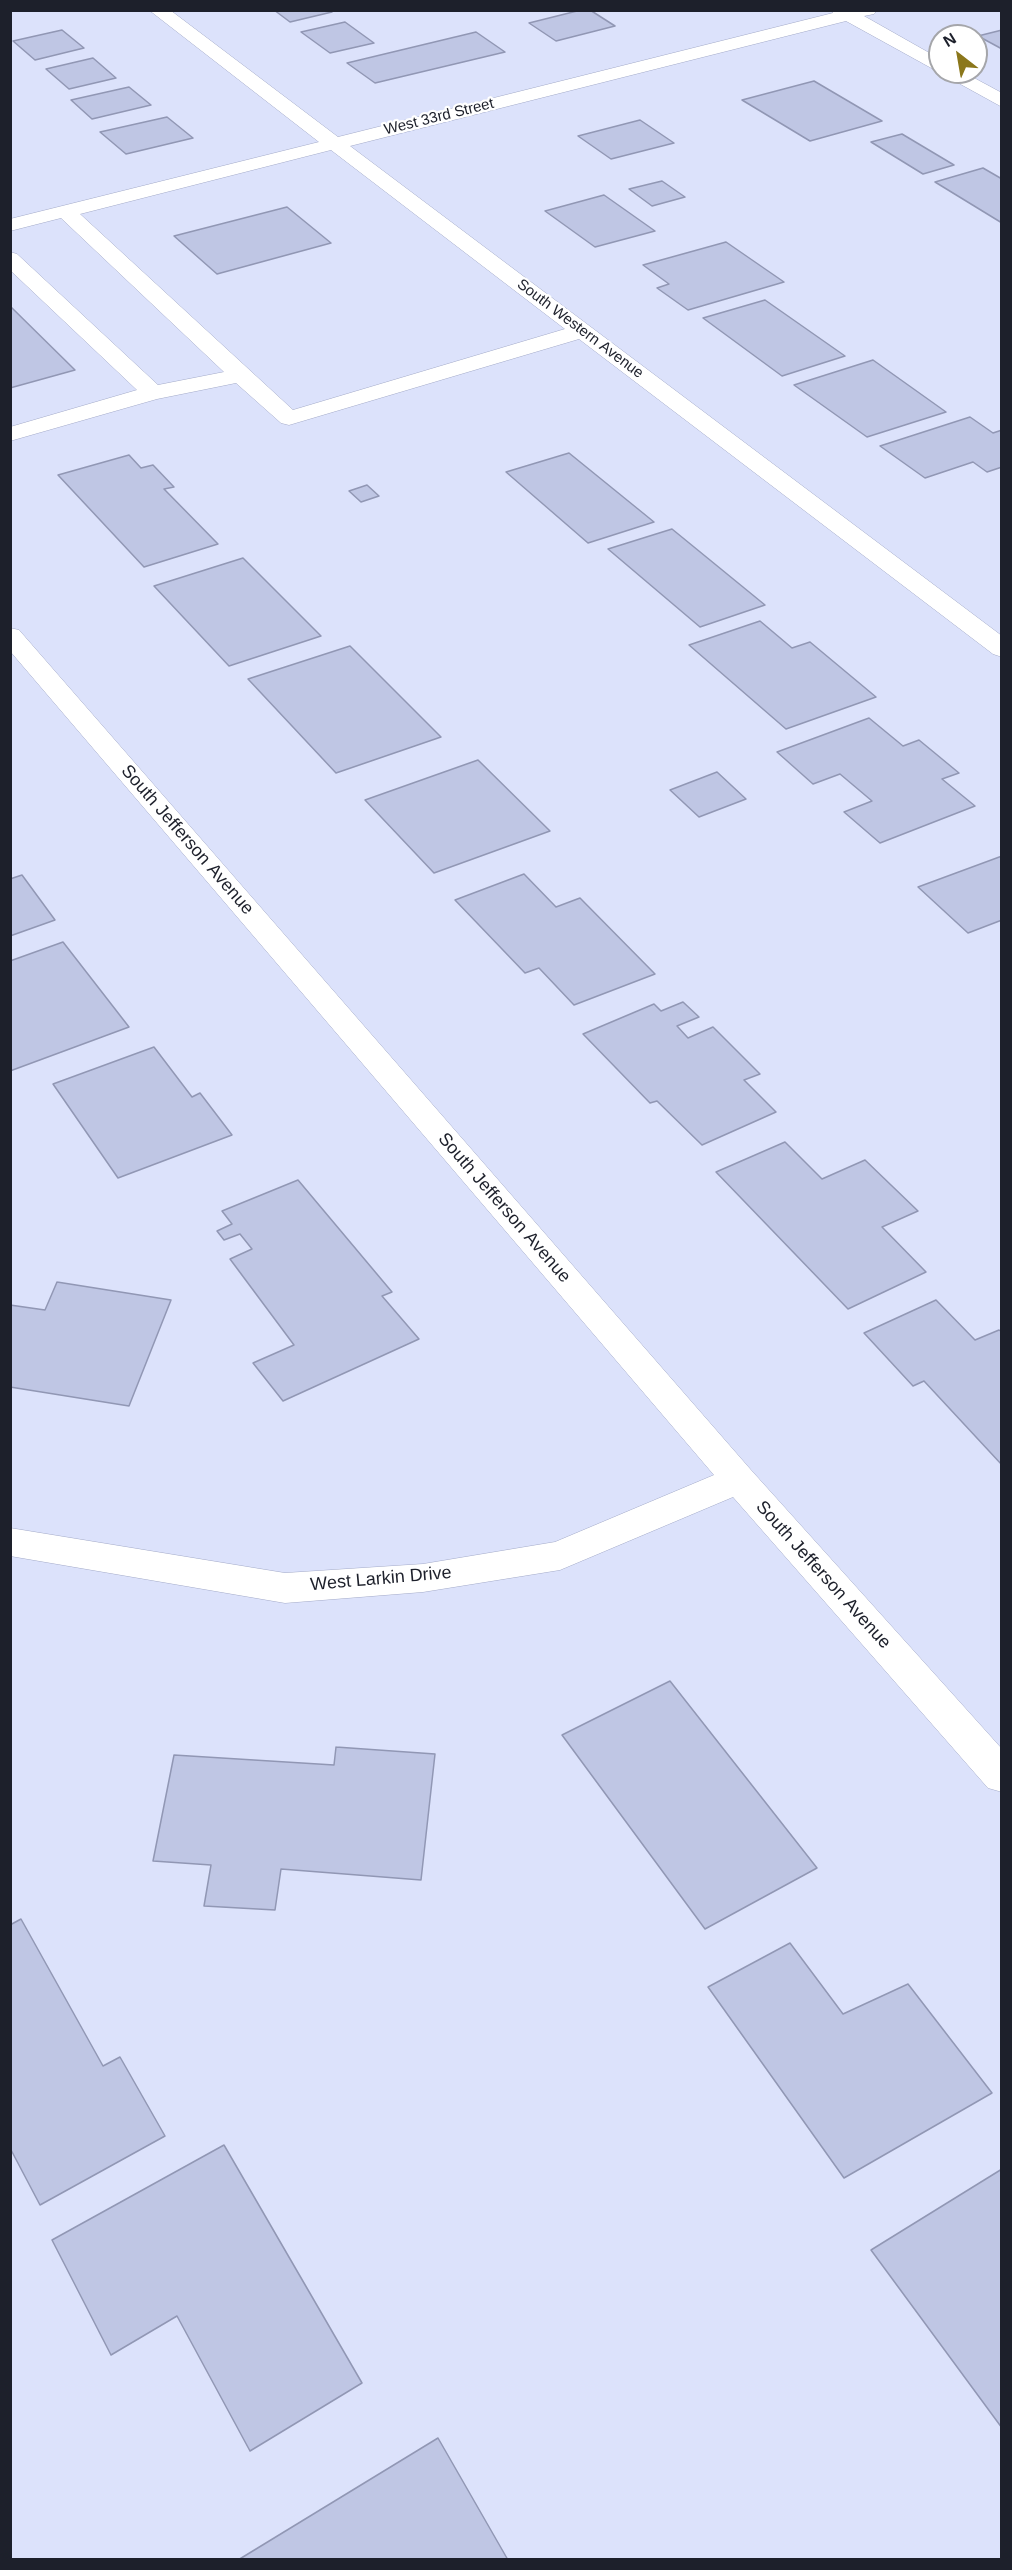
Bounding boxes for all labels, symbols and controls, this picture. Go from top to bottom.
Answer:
north arrow [928,24,988,84]
text: N [940,30,959,50]
street label: West 33rd Street [382,95,496,139]
street label: South Western Avenue [513,276,647,382]
street label: South Jefferson Avenue [116,761,258,919]
street label: South Jefferson Avenue [433,1129,575,1287]
street label: South Jefferson Avenue [751,1497,895,1653]
street label: West Larkin Drive [309,1562,453,1596]

